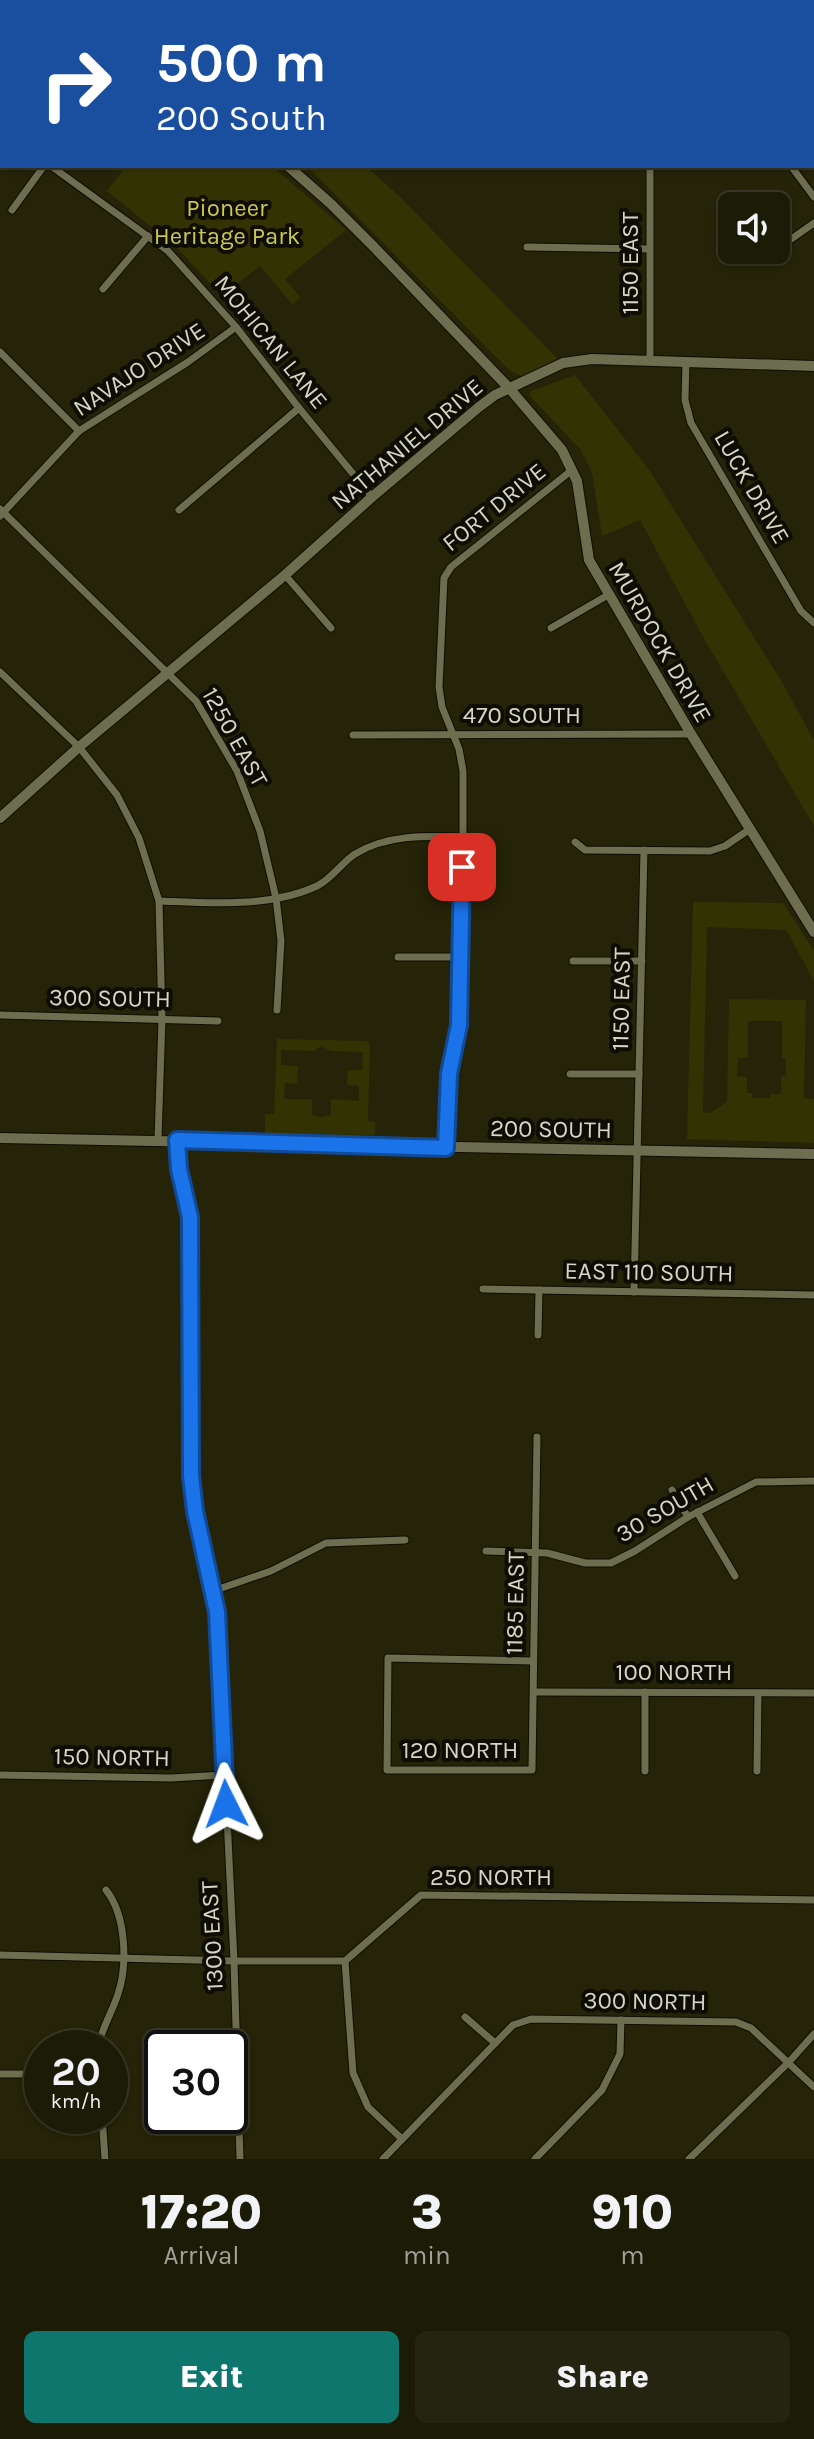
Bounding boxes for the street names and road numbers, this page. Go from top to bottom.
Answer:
street label: 1150 EAST [616,211,644,315]
street label: MOHICAN LANE [208,269,334,415]
street label: NAVAJO DRIVE [68,316,210,422]
street label: NATHANIEL DRIVE [326,373,488,515]
street label: LUCK DRIVE [708,425,796,549]
street label: FORT DRIVE [437,457,551,557]
street label: MURDOCK DRIVE [603,557,717,727]
street label: 1250 EAST [196,682,274,792]
street label: 470 SOUTH [463,701,581,729]
street label: 1150 EAST [606,947,636,1051]
street label: 300 SOUTH [49,983,171,1013]
street label: 200 SOUTH [490,1114,612,1144]
street label: EAST 110 SOUTH [564,1257,734,1287]
street label: 30 SOUTH [611,1470,719,1548]
street label: 1185 EAST [500,1551,530,1655]
street label: 100 NORTH [616,1658,732,1686]
street label: 120 NORTH [402,1736,518,1764]
street label: 150 NORTH [54,1742,170,1772]
street label: 250 NORTH [430,1863,552,1891]
street label: 1300 EAST [195,1880,229,1992]
street label: 300 NORTH [583,1986,707,2016]

